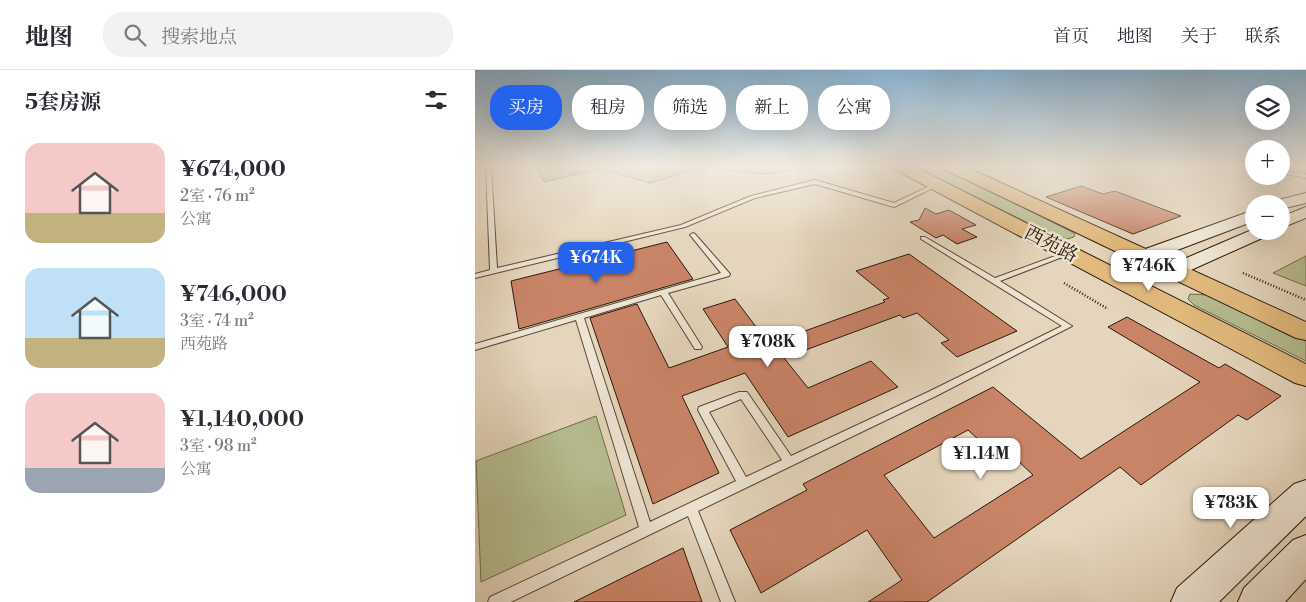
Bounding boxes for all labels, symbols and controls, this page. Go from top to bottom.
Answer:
search box [103,12,453,57]
icon: search [121,21,149,49]
text: 地图 [25,23,73,53]
text: 搜索地点 [161,25,237,49]
text: 首页 [1053,25,1089,48]
text: 地图 [1117,25,1153,48]
text: 关于 [1181,25,1217,48]
text: 联系 [1245,25,1281,48]
chip: 买房 [490,85,562,130]
chip: 租房 [572,85,644,130]
chip: 筛选 [654,85,726,130]
chip: 新上 [736,85,808,130]
chip: 公寓 [818,85,890,130]
map controls [1245,85,1290,240]
button: layers [1245,85,1290,130]
icon: filters [422,86,450,114]
text: 5套房源 [25,90,101,116]
button: + [1245,140,1290,185]
text: ¥674,000 [180,157,286,183]
icon: home [65,163,125,223]
text: 2室 · 76 m² [180,186,255,206]
button: − [1245,195,1290,240]
text: 公寓 [180,209,212,229]
street label: 西苑路 [1020,220,1082,268]
pin: ¥674K [561,242,631,284]
text: ¥674K [569,248,623,268]
pin: ¥746K [1114,250,1184,292]
text: ¥746K [1122,256,1176,276]
text: ¥746,000 [180,282,287,308]
icon: home [65,288,125,348]
text: 3室 · 74 m² [180,311,254,331]
pin: ¥708K [733,326,803,368]
text: ¥708K [740,332,796,352]
text: 西苑路 [180,334,228,354]
text: ¥1,140,000 [180,407,304,433]
icon: home [65,413,125,473]
text: 3室 · 98 m² [180,436,257,456]
pin: ¥1.14M [940,438,1022,480]
text: ¥1.14M [952,444,1010,464]
text: 公寓 [180,459,212,479]
pin: ¥783K [1196,486,1266,529]
text: ¥783K [1204,493,1258,513]

